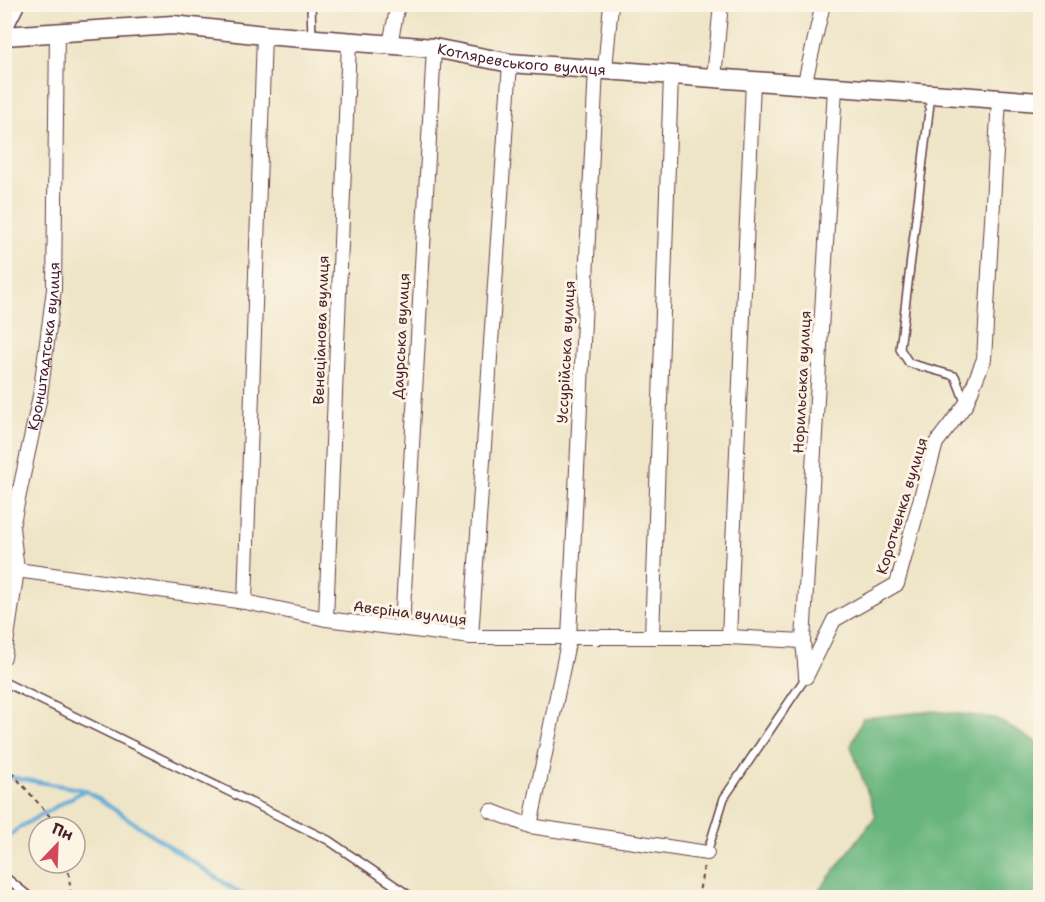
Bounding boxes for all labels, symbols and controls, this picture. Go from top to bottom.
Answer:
street label: Котляревського вулиця [436,39,607,80]
street label: Венеціанова вулиця [308,255,334,405]
street label: Кронштадтська вулиця [23,262,64,433]
street label: Даурська вулиця [388,272,414,400]
street label: Уссурійська вулиця [552,280,580,424]
street label: Норильська вулиця [788,310,816,454]
street label: Коротченка вулиця [872,435,932,577]
street label: Авєріна вулиця [352,596,468,630]
north arrow [27,815,87,875]
text: Пн [49,818,76,845]

